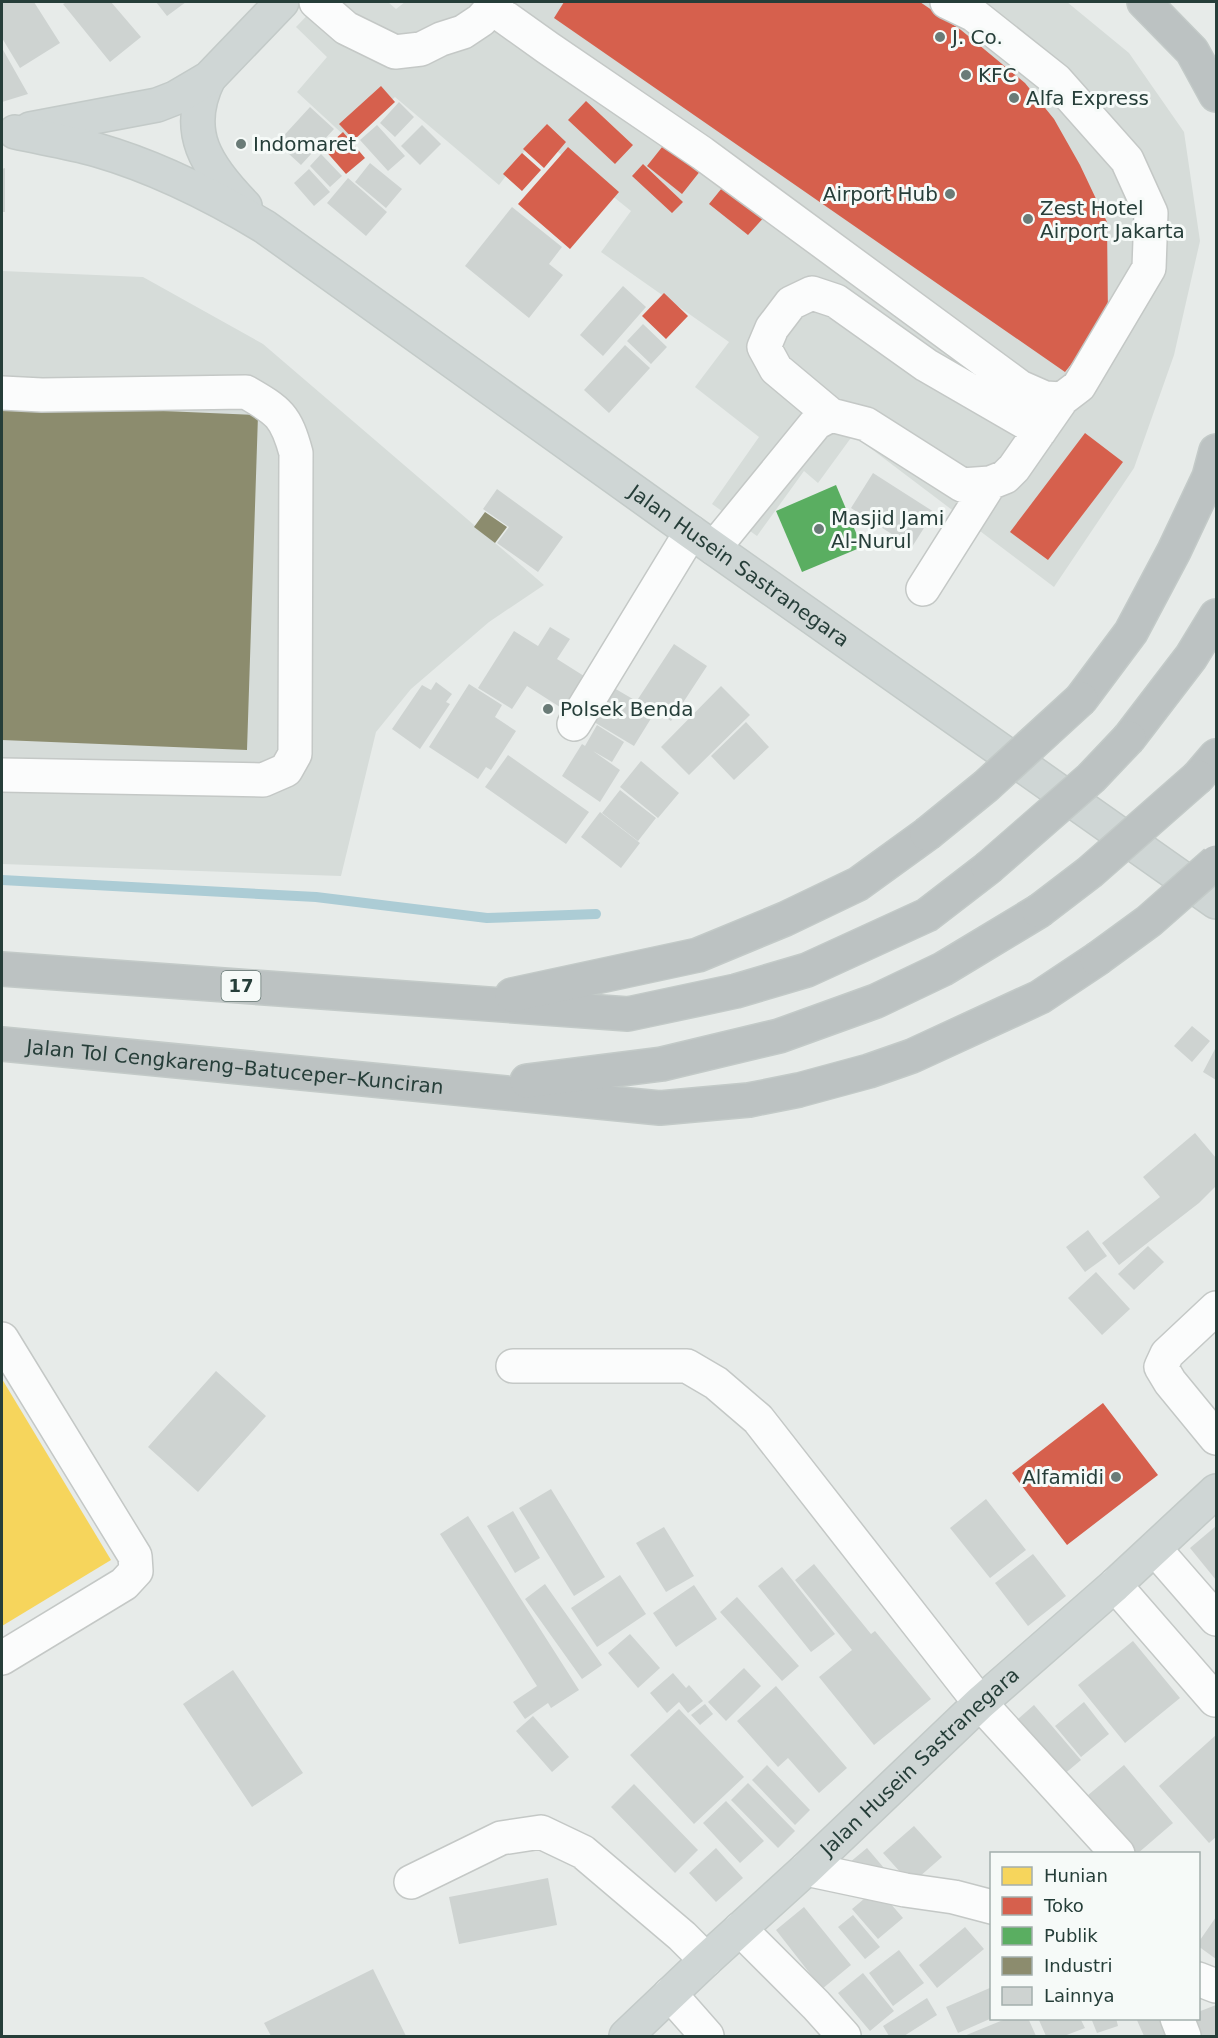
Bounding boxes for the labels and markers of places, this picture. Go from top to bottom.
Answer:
place label: J. Co. [950,25,1003,49]
marker: J. Co. [933,30,947,44]
place label: KFC [978,63,1017,87]
marker: KFC [959,68,973,82]
place label: Alfa Express [1026,86,1149,110]
marker: Alfa Express [1007,91,1021,105]
place label: Indomaret [253,132,356,156]
marker: Indomaret [234,137,248,151]
place label: Airport Hub [823,182,938,206]
marker: Airport Hub [943,187,957,201]
place label: Zest Hotel Airport Jakarta [1040,196,1185,243]
marker: Zest Hotel Airport Jakarta [1021,212,1035,226]
place label: Masjid Jami Al-Nurul [831,506,944,553]
marker: Masjid Jami Al-Nurul [812,522,826,536]
place label: Polsek Benda [560,697,693,721]
marker: Polsek Benda [541,702,555,716]
place label: Alfamidi [1022,1465,1104,1489]
marker: Alfamidi [1109,1470,1123,1484]

